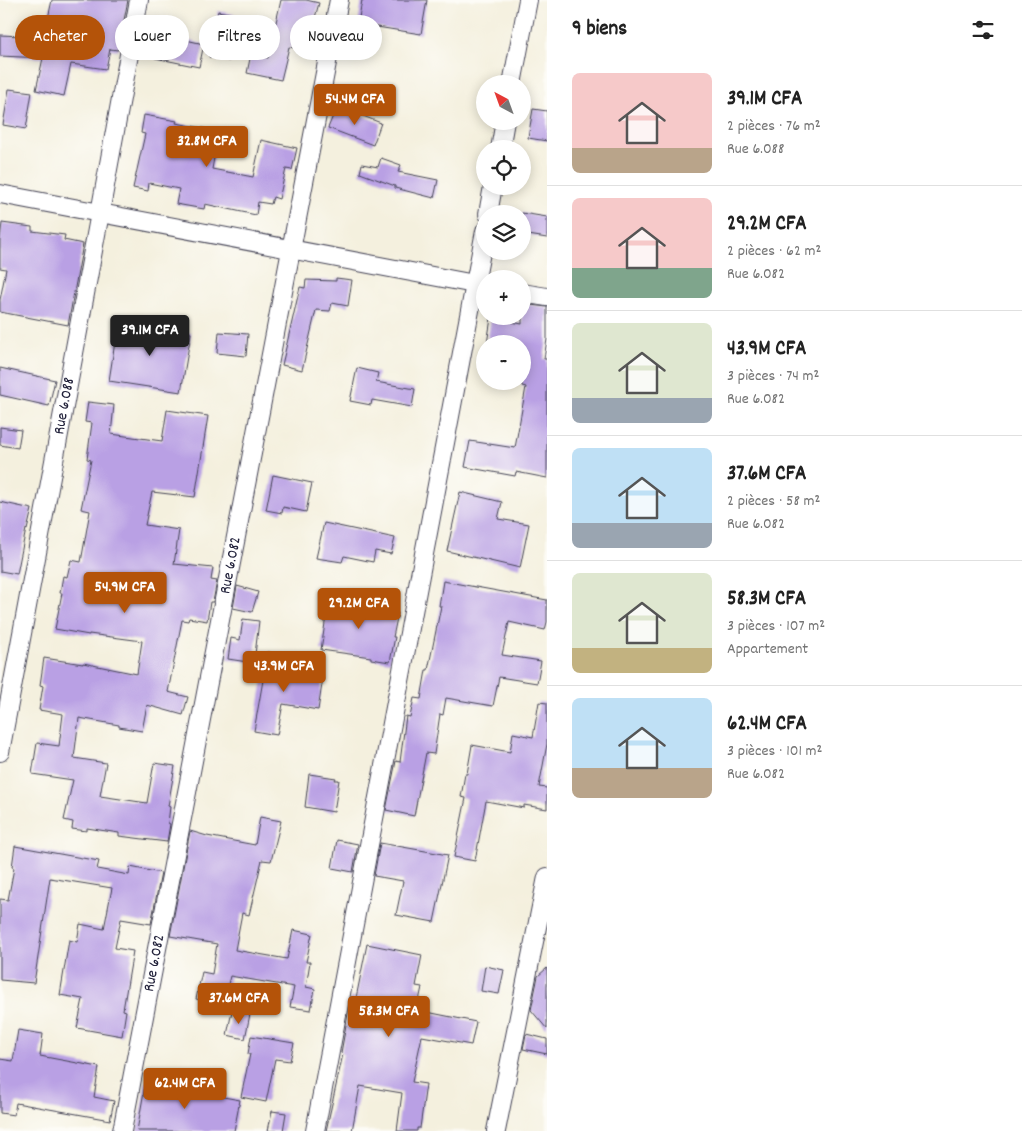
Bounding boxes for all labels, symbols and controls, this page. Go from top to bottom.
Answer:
chip: Acheter [15,15,105,60]
chip: Louer [115,15,189,60]
chip: Filtres [199,15,280,60]
chip: Nouveau [290,15,382,60]
text: 9 biens [572,15,627,45]
icon: filters [969,16,997,44]
north arrow [476,75,531,130]
map controls [476,75,531,390]
pin: 54.4M CFA [298,84,412,126]
text: 39.1M CFA [727,85,802,115]
text: 54.4M CFA [325,88,385,111]
icon: home [612,93,672,153]
text: 2 pièces · 76 m² [727,115,821,138]
pin: 32.8M CFA [150,126,264,168]
text: 32.8M CFA [177,130,237,153]
text: Rue 6.088 [727,138,784,161]
button: locate [476,140,531,195]
button: layers [476,205,531,260]
text: 29.2M CFA [727,210,807,240]
icon: home [612,218,672,278]
text: 2 pièces · 62 m² [727,240,821,263]
text: Rue 6.082 [727,263,785,286]
button: + [476,270,531,325]
pin: 39.1M CFA [93,314,207,357]
text: 39.1M CFA [121,319,179,342]
button: − [476,335,531,390]
text: 43.9M CFA [727,335,806,365]
icon: home [612,343,672,403]
text: 3 pièces · 74 m² [727,365,819,388]
street label: Rue 6.088 [48,376,81,436]
text: Rue 6.082 [727,388,785,411]
text: 37.6M CFA [727,460,806,490]
icon: home [612,468,672,528]
text: 2 pièces · 58 m² [727,490,820,513]
text: Rue 6.082 [727,513,785,536]
street label: Rue 6.082 [214,535,247,596]
pin: 54.9M CFA [68,572,182,614]
text: 54.9M CFA [95,576,155,599]
text: 58.3M CFA [727,585,806,615]
pin: 29.2M CFA [302,588,416,630]
text: 29.2M CFA [329,592,389,615]
icon: home [612,593,672,653]
text: 3 pièces · 107 m² [727,615,825,638]
text: Appartement [727,638,808,661]
pin: 43.9M CFA [227,650,341,693]
text: 43.9M CFA [254,655,314,678]
text: 62.4M CFA [727,710,807,740]
icon: home [612,718,672,778]
text: 3 pièces · 101 m² [727,740,822,763]
text: Rue 6.082 [727,763,785,786]
street label: Rue 6.082 [137,932,171,994]
pin: 37.6M CFA [182,982,296,1025]
text: 37.6M CFA [209,987,269,1010]
pin: 58.3M CFA [332,996,446,1038]
text: 58.3M CFA [359,1000,419,1023]
pin: 62.4M CFA [128,1068,242,1110]
text: 62.4M CFA [155,1072,215,1095]

